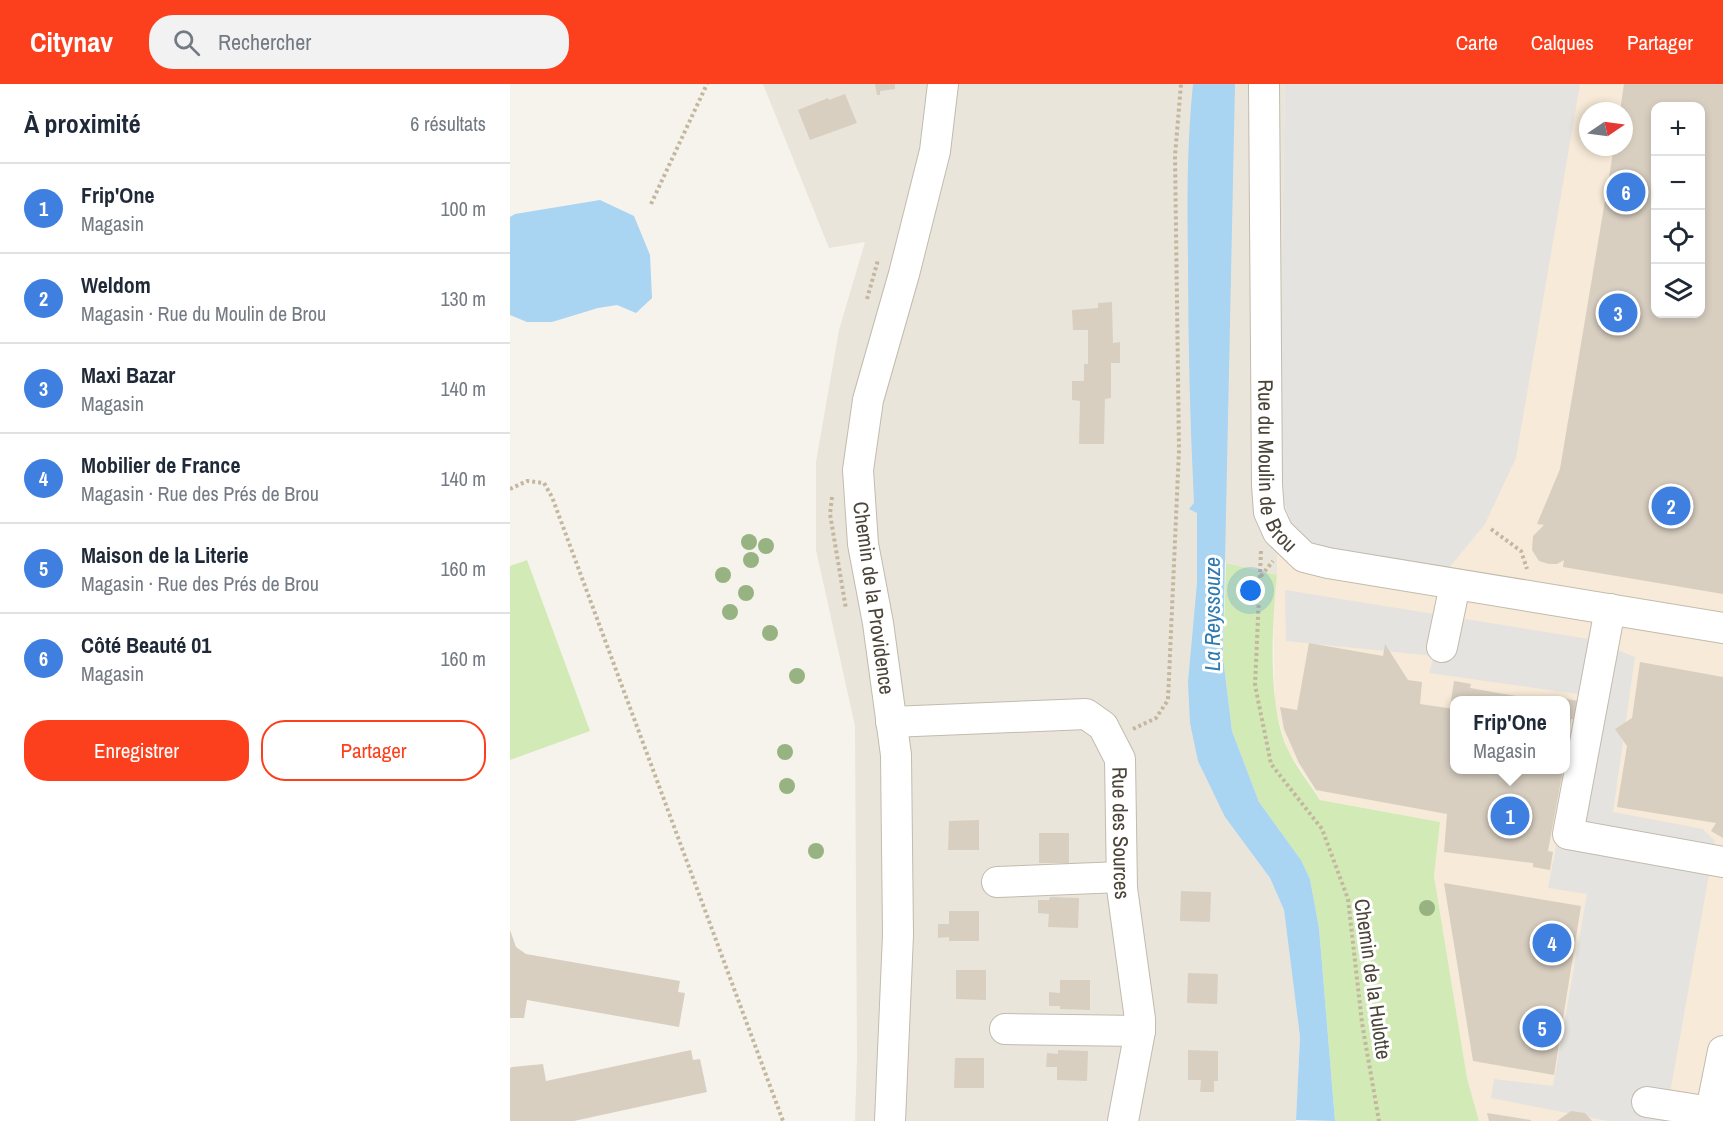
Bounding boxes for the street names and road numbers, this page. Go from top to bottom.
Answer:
street label: Rue du Moulin de Brou [1252,379,1304,558]
street label: Chemin de la Providence [846,500,902,696]
street label: Rue des Sources [1106,767,1138,901]
street label: Chemin de la Hulotte [1347,897,1399,1061]

